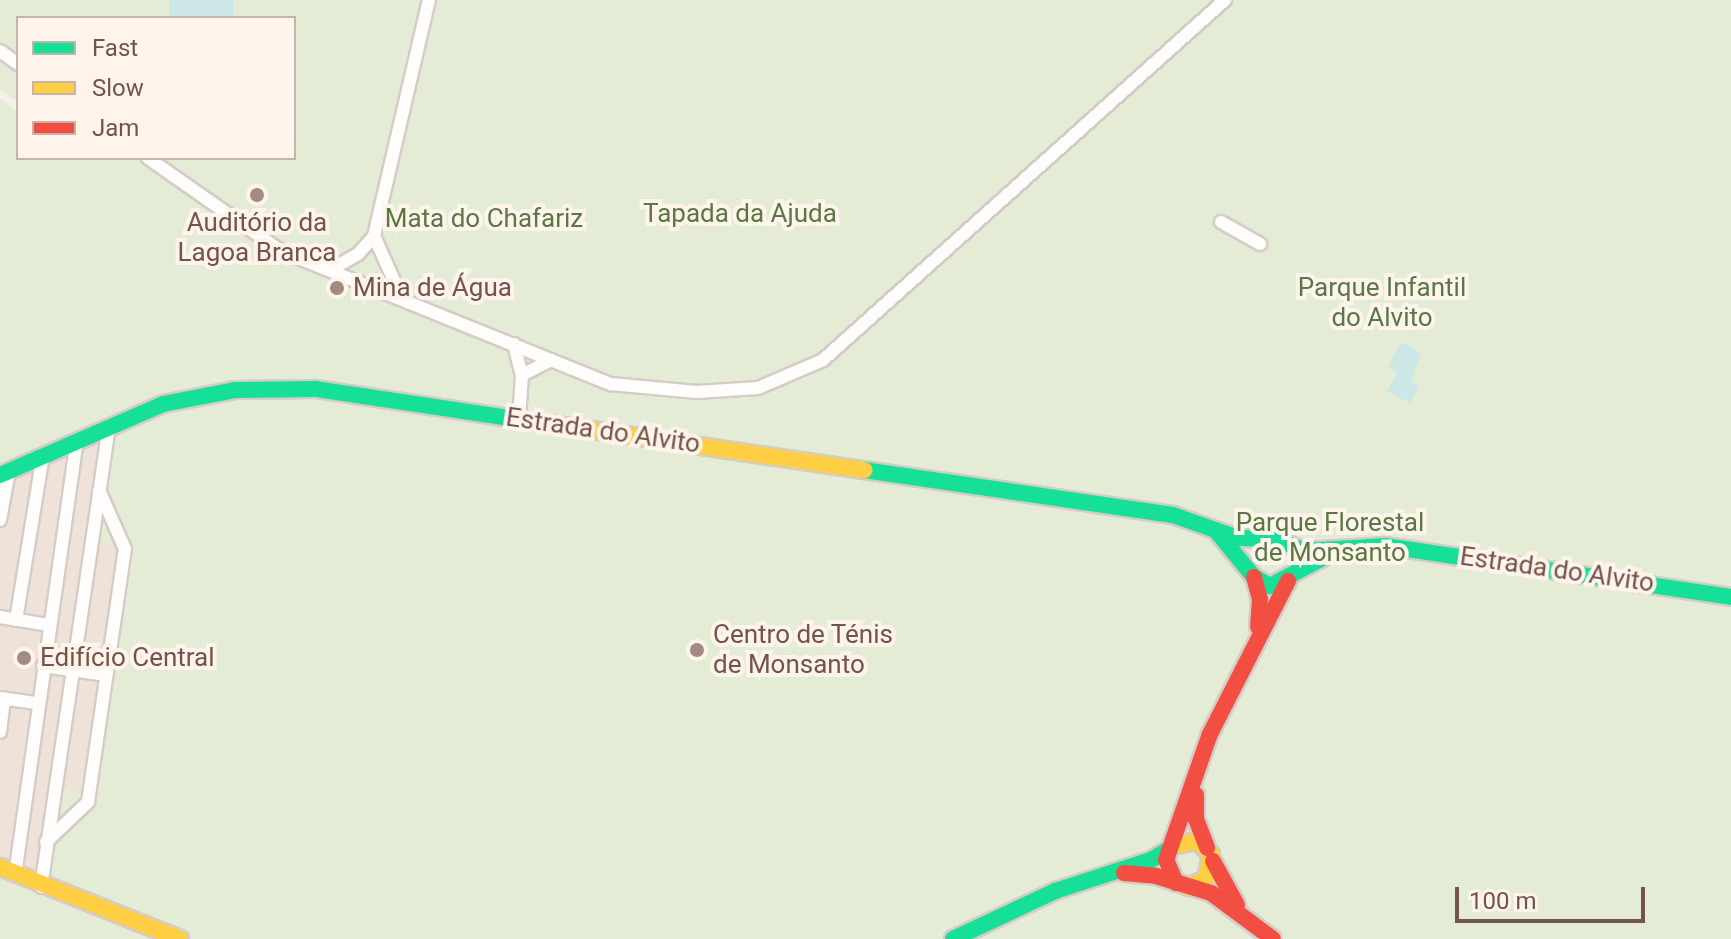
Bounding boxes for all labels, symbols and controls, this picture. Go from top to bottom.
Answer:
legend [16,16,296,160]
text: Fast [92,34,138,62]
text: Slow [92,74,144,102]
text: Jam [92,114,139,142]
marker: Auditório da Lagoa Branca [248,186,266,204]
park label: Tapada da Ajuda [643,198,837,230]
park label: Mata do Chafariz [385,203,583,235]
place label: Auditório da Lagoa Branca [178,207,336,268]
place label: Mina de Água [353,272,512,304]
park label: Parque Infantil do Alvito [1298,272,1466,334]
marker: Mina de Água [328,279,346,297]
street label: Estrada do Alvito [504,402,702,460]
park label: Parque Florestal de Monsanto [1236,507,1424,568]
street label: Estrada do Alvito [1458,541,1656,599]
place label: Centro de Ténis de Monsanto [713,619,893,680]
marker: Centro de Ténis de Monsanto [688,641,706,659]
place label: Edifício Central [40,642,215,674]
marker: Edifício Central [15,649,33,667]
scale bar [1459,871,1649,921]
text: 100 m [1469,887,1536,915]

